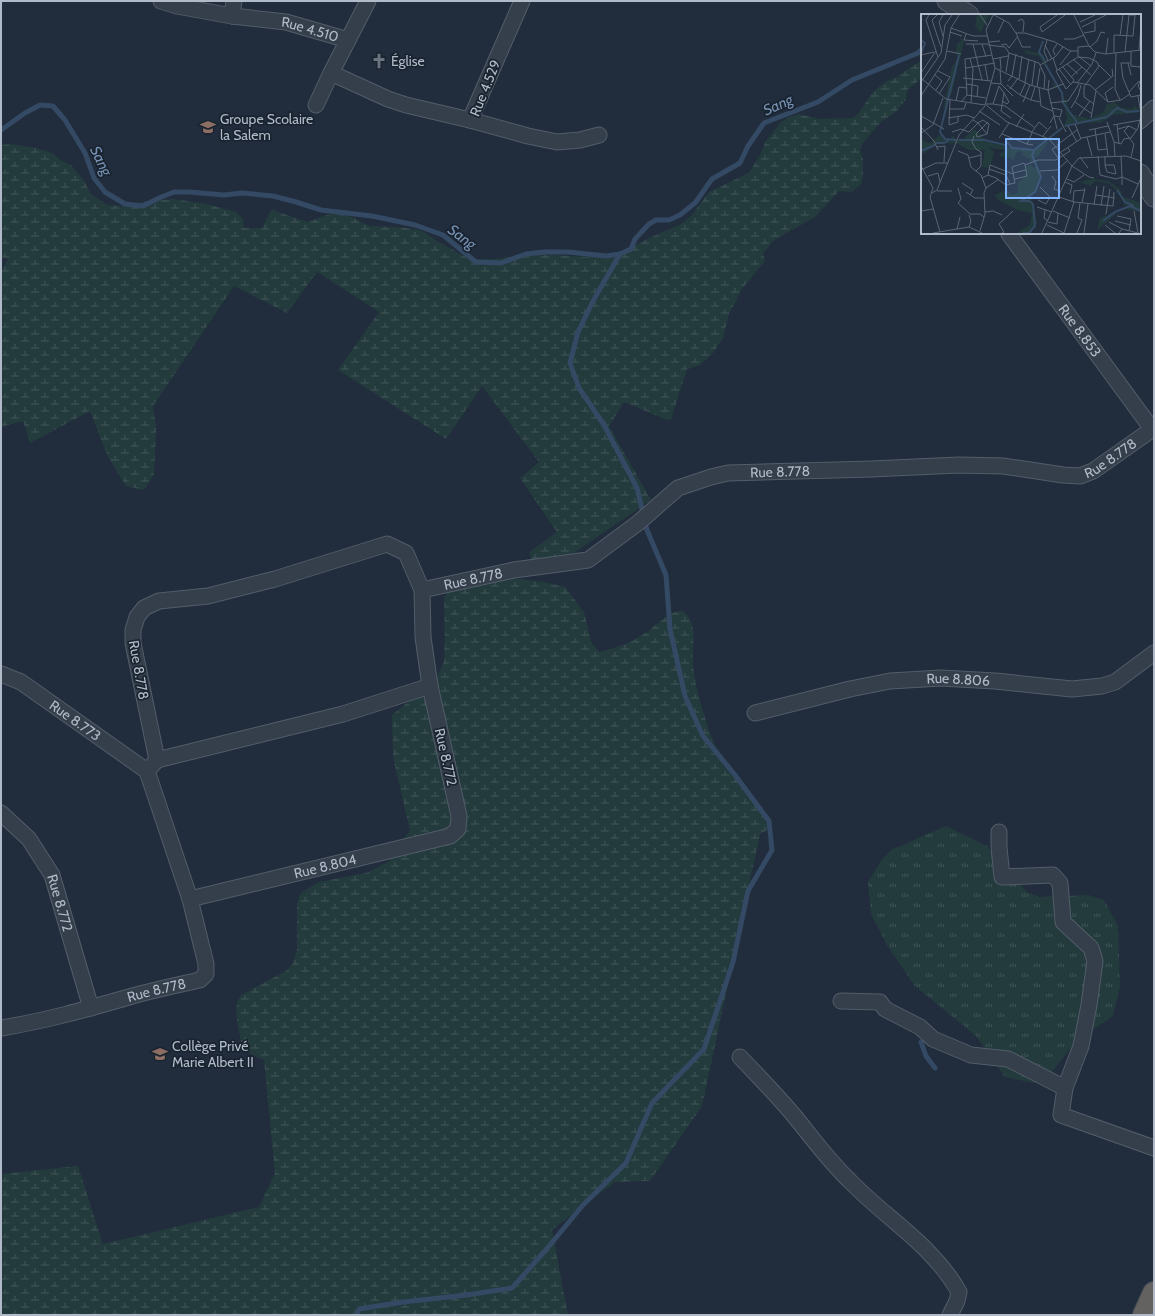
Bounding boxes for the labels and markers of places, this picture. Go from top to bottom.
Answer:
church icon: Église [370,52,388,70]
place label: Église [391,52,425,70]
place label: Groupe Scolaire la Salem [220,110,313,144]
school or university icon: Groupe Scolaire la Salem [199,118,217,136]
place label: Collège Privé Marie Albert II [172,1037,254,1071]
school or university icon: Collège Privé Marie Albert II [151,1045,169,1063]

